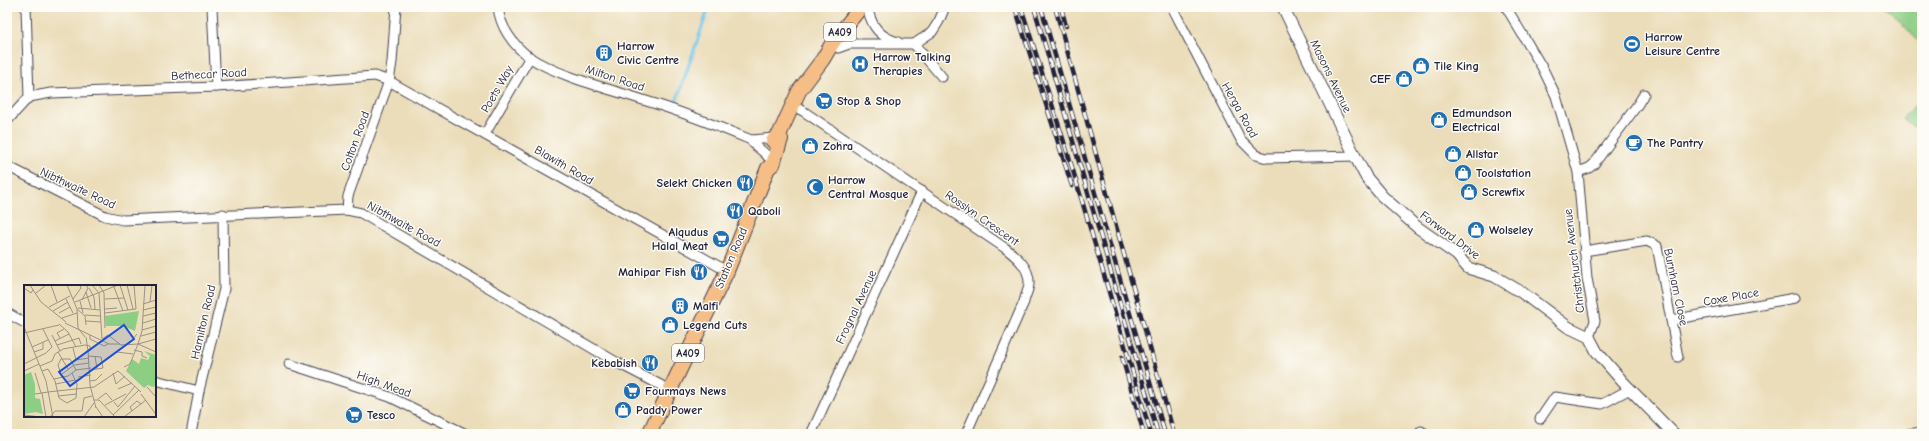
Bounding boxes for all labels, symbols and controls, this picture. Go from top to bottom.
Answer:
road number: A409 [824,23,856,41]
place label: Harrow Leisure Centre [1645,30,1720,58]
sports icon: Harrow Leisure Centre [1622,34,1642,54]
street label: Masons Avenue [1307,37,1355,115]
place label: Harrow Civic Centre [617,39,679,67]
building icon: Harrow Civic Centre [594,43,614,63]
place label: Harrow Talking Therapies [873,50,951,78]
hospital icon: Harrow Talking Therapies [850,54,870,74]
shop icon: Tile King [1411,56,1431,76]
place label: Tile King [1434,59,1479,73]
street label: Poets Way [478,62,516,115]
street label: Milton Road [584,62,646,94]
street label: Bethecar Road [171,65,247,83]
shop icon: CEF [1394,69,1414,89]
place label: CEF [1370,72,1391,86]
street label: Herga Road [1219,80,1261,140]
supermarket icon: Stop & Shop [814,91,834,111]
place label: Stop & Shop [837,94,901,108]
place label: Edmundson Electrical [1452,106,1512,134]
street label: Colton Road [338,109,372,173]
shop icon: Edmundson Electrical [1429,110,1449,130]
cafe icon: The Pantry [1624,133,1644,153]
shop icon: Zohra [800,136,820,156]
place label: The Pantry [1647,136,1704,150]
place label: Zohra [823,139,853,153]
street label: Blawith Road [532,142,596,188]
shop icon: Allstar [1443,144,1463,164]
place label: Allstar [1466,147,1498,161]
shop icon: Toolstation [1453,163,1473,183]
street label: Nibthwaite Road [38,164,118,212]
place label: Toolstation [1476,166,1531,180]
restaurant icon: Selekt Chicken [735,173,755,193]
place label: Harrow Central Mosque [828,173,909,201]
place label: Selekt Chicken [657,176,732,190]
mosque icon: Harrow Central Mosque [805,177,825,197]
shop icon: Screwfix [1459,182,1479,202]
place label: Screwfix [1482,185,1525,199]
street label: Rosslyn Crescent [942,187,1022,249]
street label: Nibthwaite Road [365,198,443,250]
restaurant icon: Qaboli [725,201,745,221]
place label: Qaboli [748,204,781,218]
street label: Forward Drive [1417,208,1483,262]
street label: Christchurch Avenue [1561,208,1587,314]
shop icon: Wolseley [1466,220,1486,240]
place label: Wolseley [1489,223,1533,237]
place label: Alqudus Halal Meat [652,225,709,253]
street label: Station Road [712,225,750,291]
supermarket icon: Alqudus Halal Meat [711,229,731,249]
street label: Burnham Close [1661,247,1691,327]
restaurant icon: Mahipar Fish [689,262,709,282]
place label: Mahipar Fish [618,265,686,279]
street label: Frognal Avenue [833,268,879,346]
street label: Hamilton Road [188,283,218,361]
inset map [24,285,156,417]
street label: Coxe Place [1702,285,1760,309]
building icon: Malfi [670,296,690,316]
place label: Malfi [693,299,718,313]
shop icon: Legend Cuts [660,315,680,335]
place label: Legend Cuts [683,318,747,332]
road number: A409 [672,344,704,362]
restaurant icon: Kebabish [640,353,660,373]
place label: Kebabish [591,356,637,370]
street label: High Mead [355,368,413,400]
supermarket icon: Fourmays News [622,381,642,401]
place label: Fourmays News [645,384,726,398]
shop icon: Paddy Power [613,400,633,420]
place label: Paddy Power [636,403,702,417]
supermarket icon: Tesco [344,405,364,425]
place label: Tesco [367,408,395,422]

